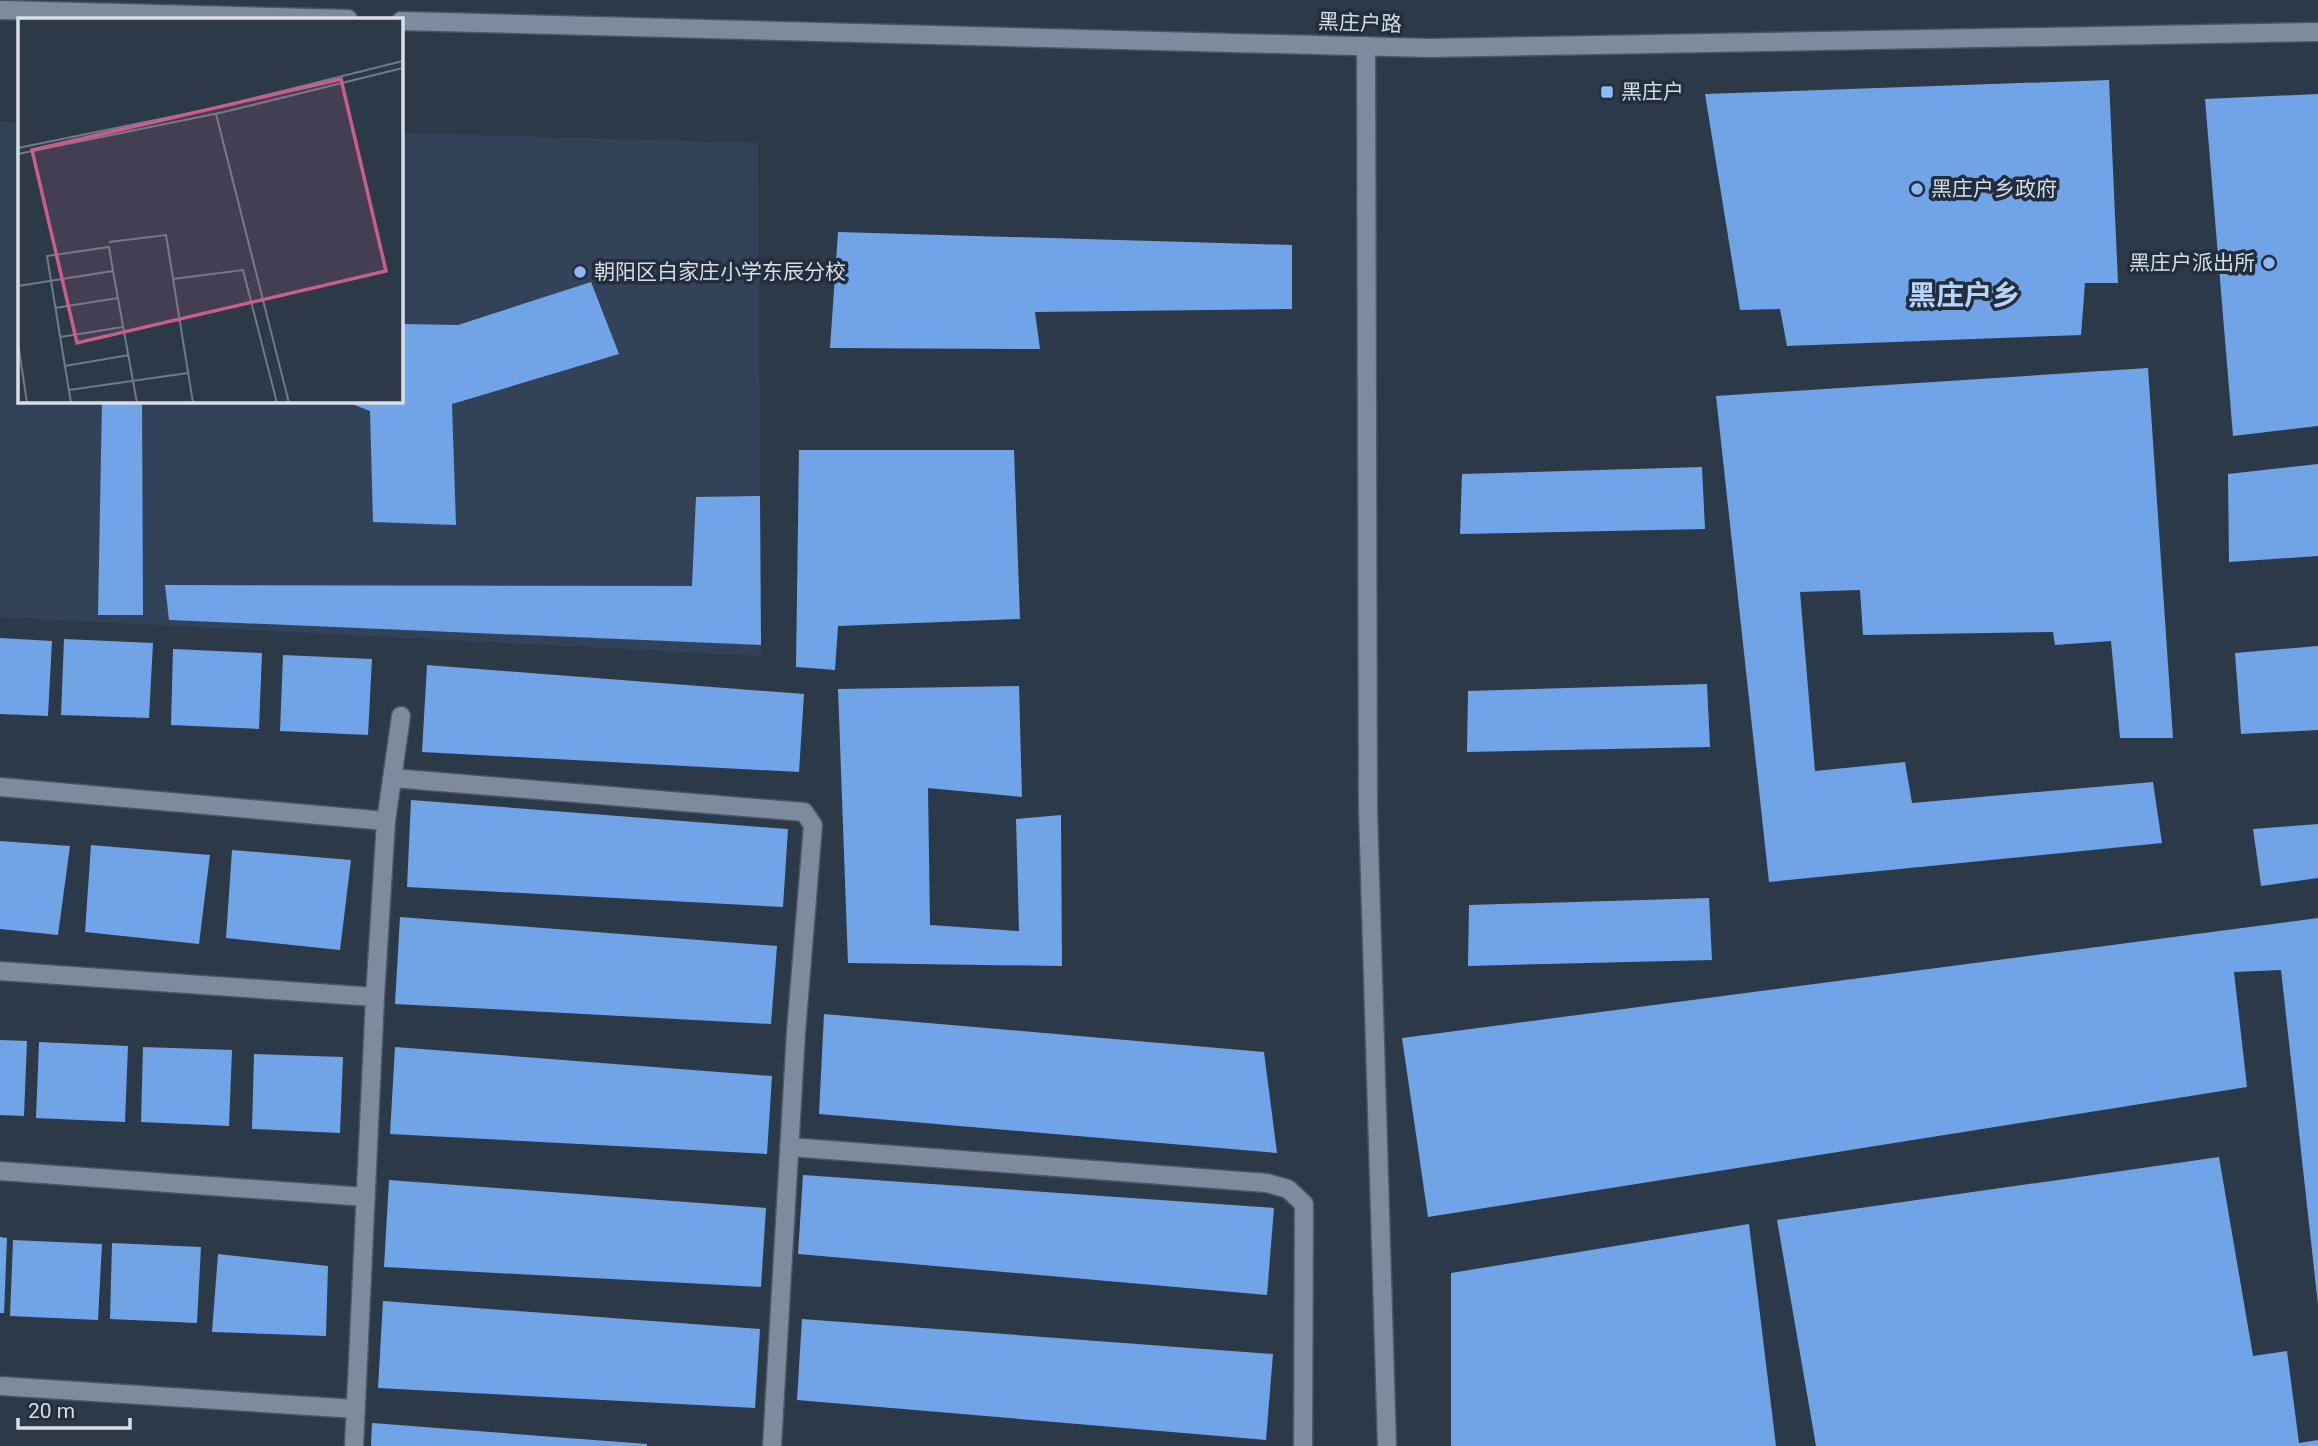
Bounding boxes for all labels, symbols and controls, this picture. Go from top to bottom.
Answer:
street label: 黑庄户路 [1318,10,1402,36]
inset map [18,18,402,402]
place label: 黑庄户 [1621,80,1684,104]
marker: 黑庄户 [1599,84,1615,100]
place label: 黑庄户乡政府 [1931,177,2057,201]
marker: 黑庄户乡政府 [1909,181,1925,197]
place label: 黑庄户派出所 [2129,251,2255,275]
marker: 黑庄户派出所 [2261,255,2277,271]
place label: 朝阳区白家庄小学东辰分校 [594,260,846,284]
marker: 朝阳区白家庄小学东辰分校 [572,264,588,280]
district label: 黑庄户乡 [1908,279,2020,312]
scale bar [18,1386,130,1430]
text: 20 m [28,1399,75,1423]

